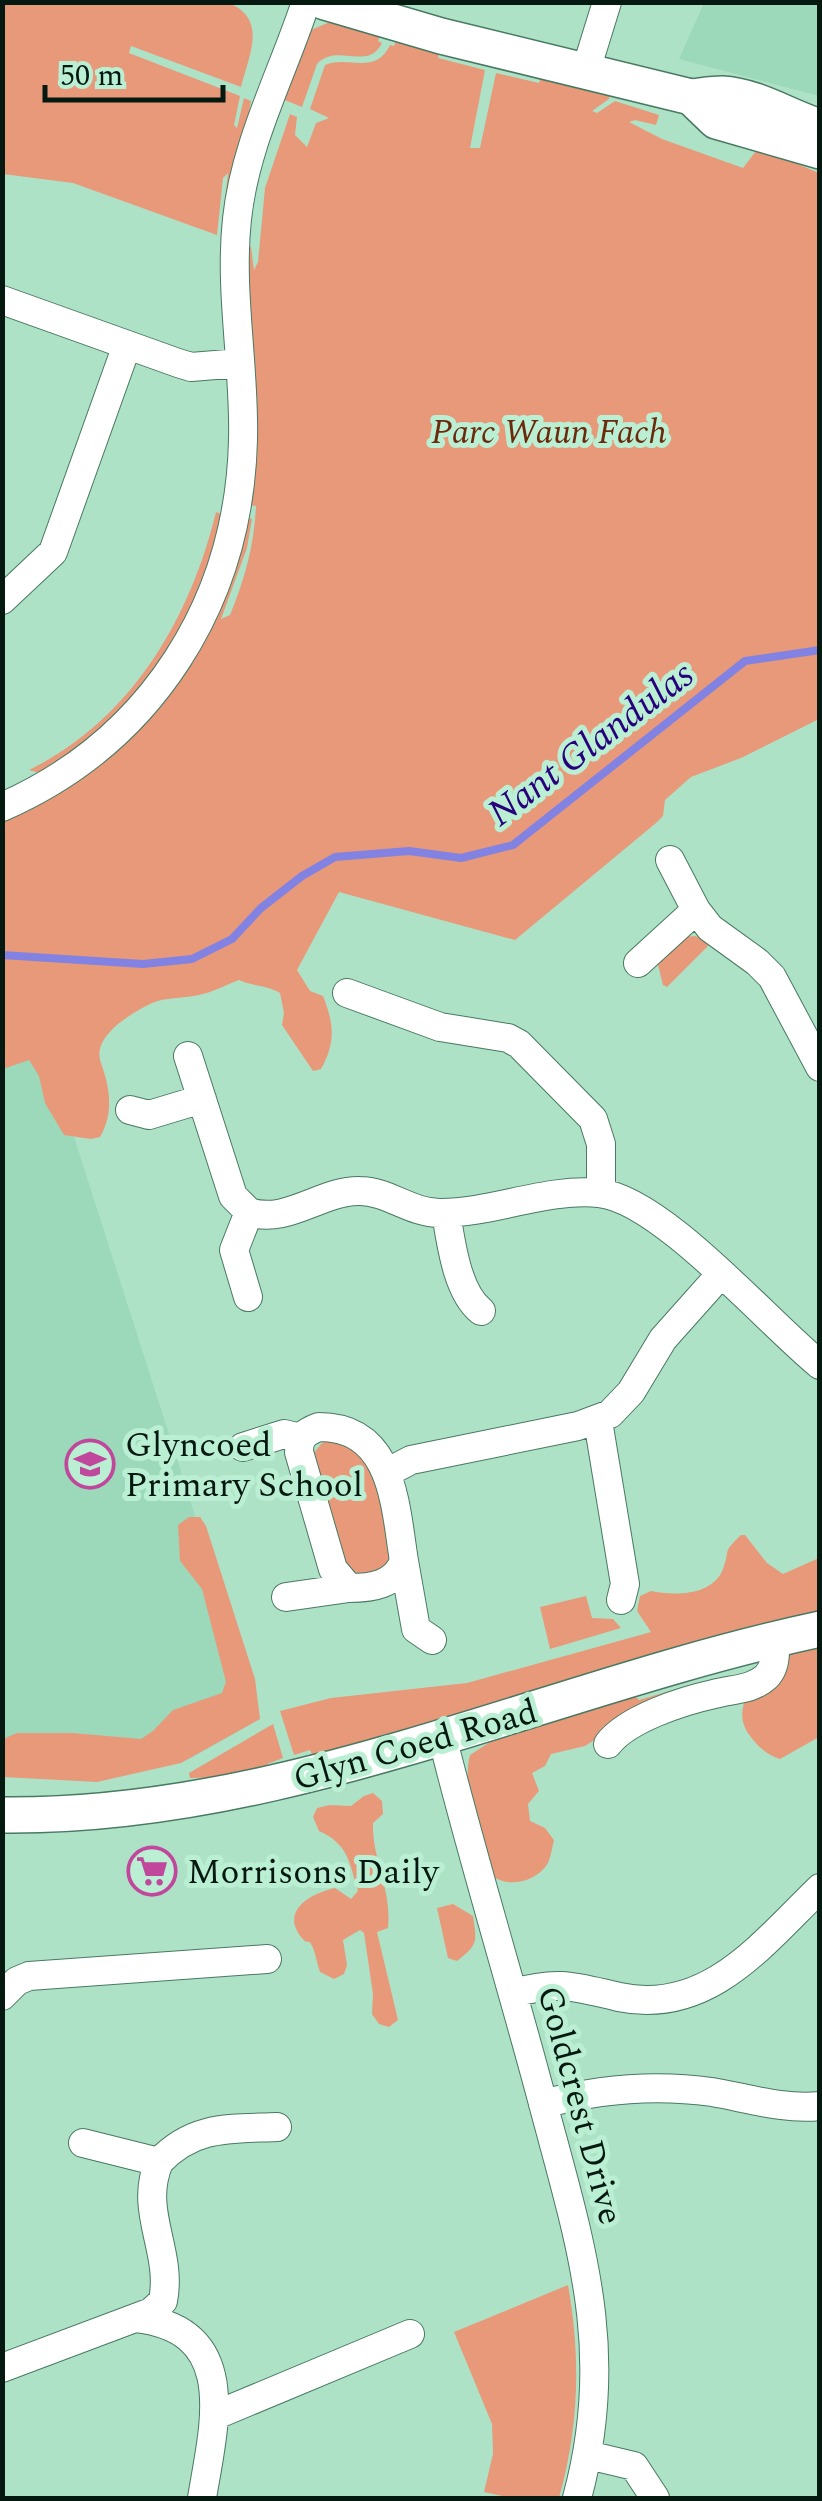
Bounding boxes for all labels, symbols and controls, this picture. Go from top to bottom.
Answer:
scale bar [45,40,222,102]
text: 50 m [60,53,123,99]
park label: Parc Waun Fach [431,406,667,459]
water label: Nant Glandulas [476,647,707,842]
place label: Glyncoed Primary School [125,1419,363,1512]
school or university icon: Glyncoed Primary School [64,1438,116,1490]
street label: Glyn Coed Road [287,1685,544,1806]
supermarket icon: Morrisons Daily [126,1845,178,1897]
place label: Morrisons Daily [187,1846,440,1899]
street label: Goldcrest Drive [522,1980,637,2231]

